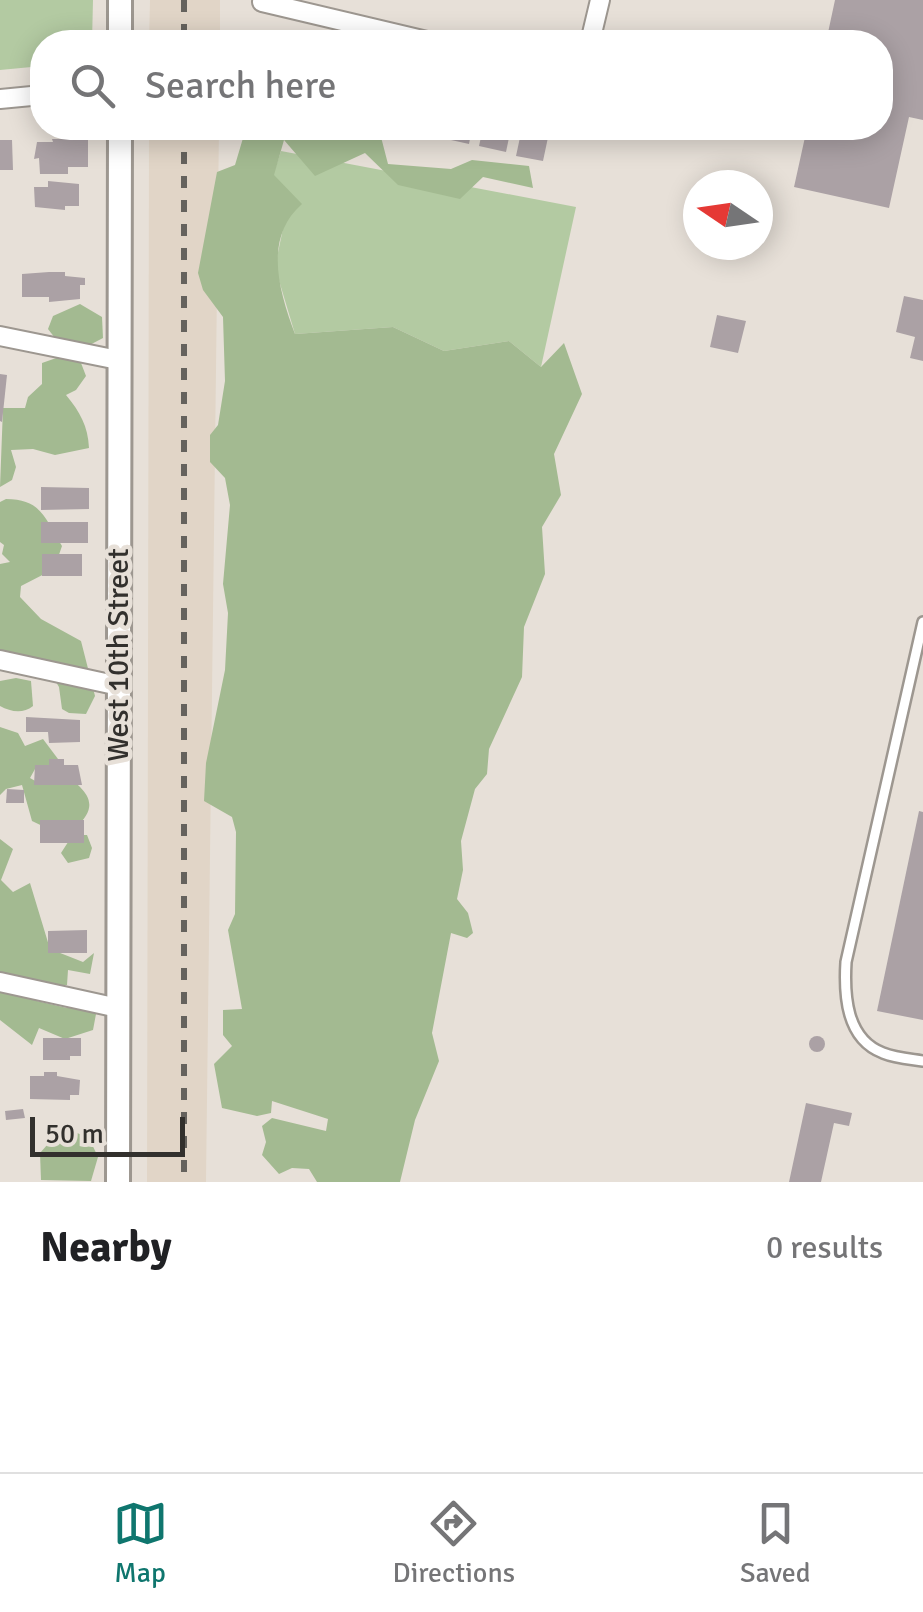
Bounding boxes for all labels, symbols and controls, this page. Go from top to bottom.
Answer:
search box [30,30,893,140]
icon: search [65,58,120,113]
text: Search here [145,62,337,109]
north arrow [683,170,773,260]
street label: West 10th Street [100,548,137,762]
scale bar [30,1112,185,1156]
text: 50 m [45,1117,104,1151]
text: Nearby [40,1222,172,1273]
text: 0 results [766,1228,883,1267]
tab: Map [113,1496,168,1590]
tab: Directions [393,1496,515,1590]
tab: Saved [740,1496,810,1590]

